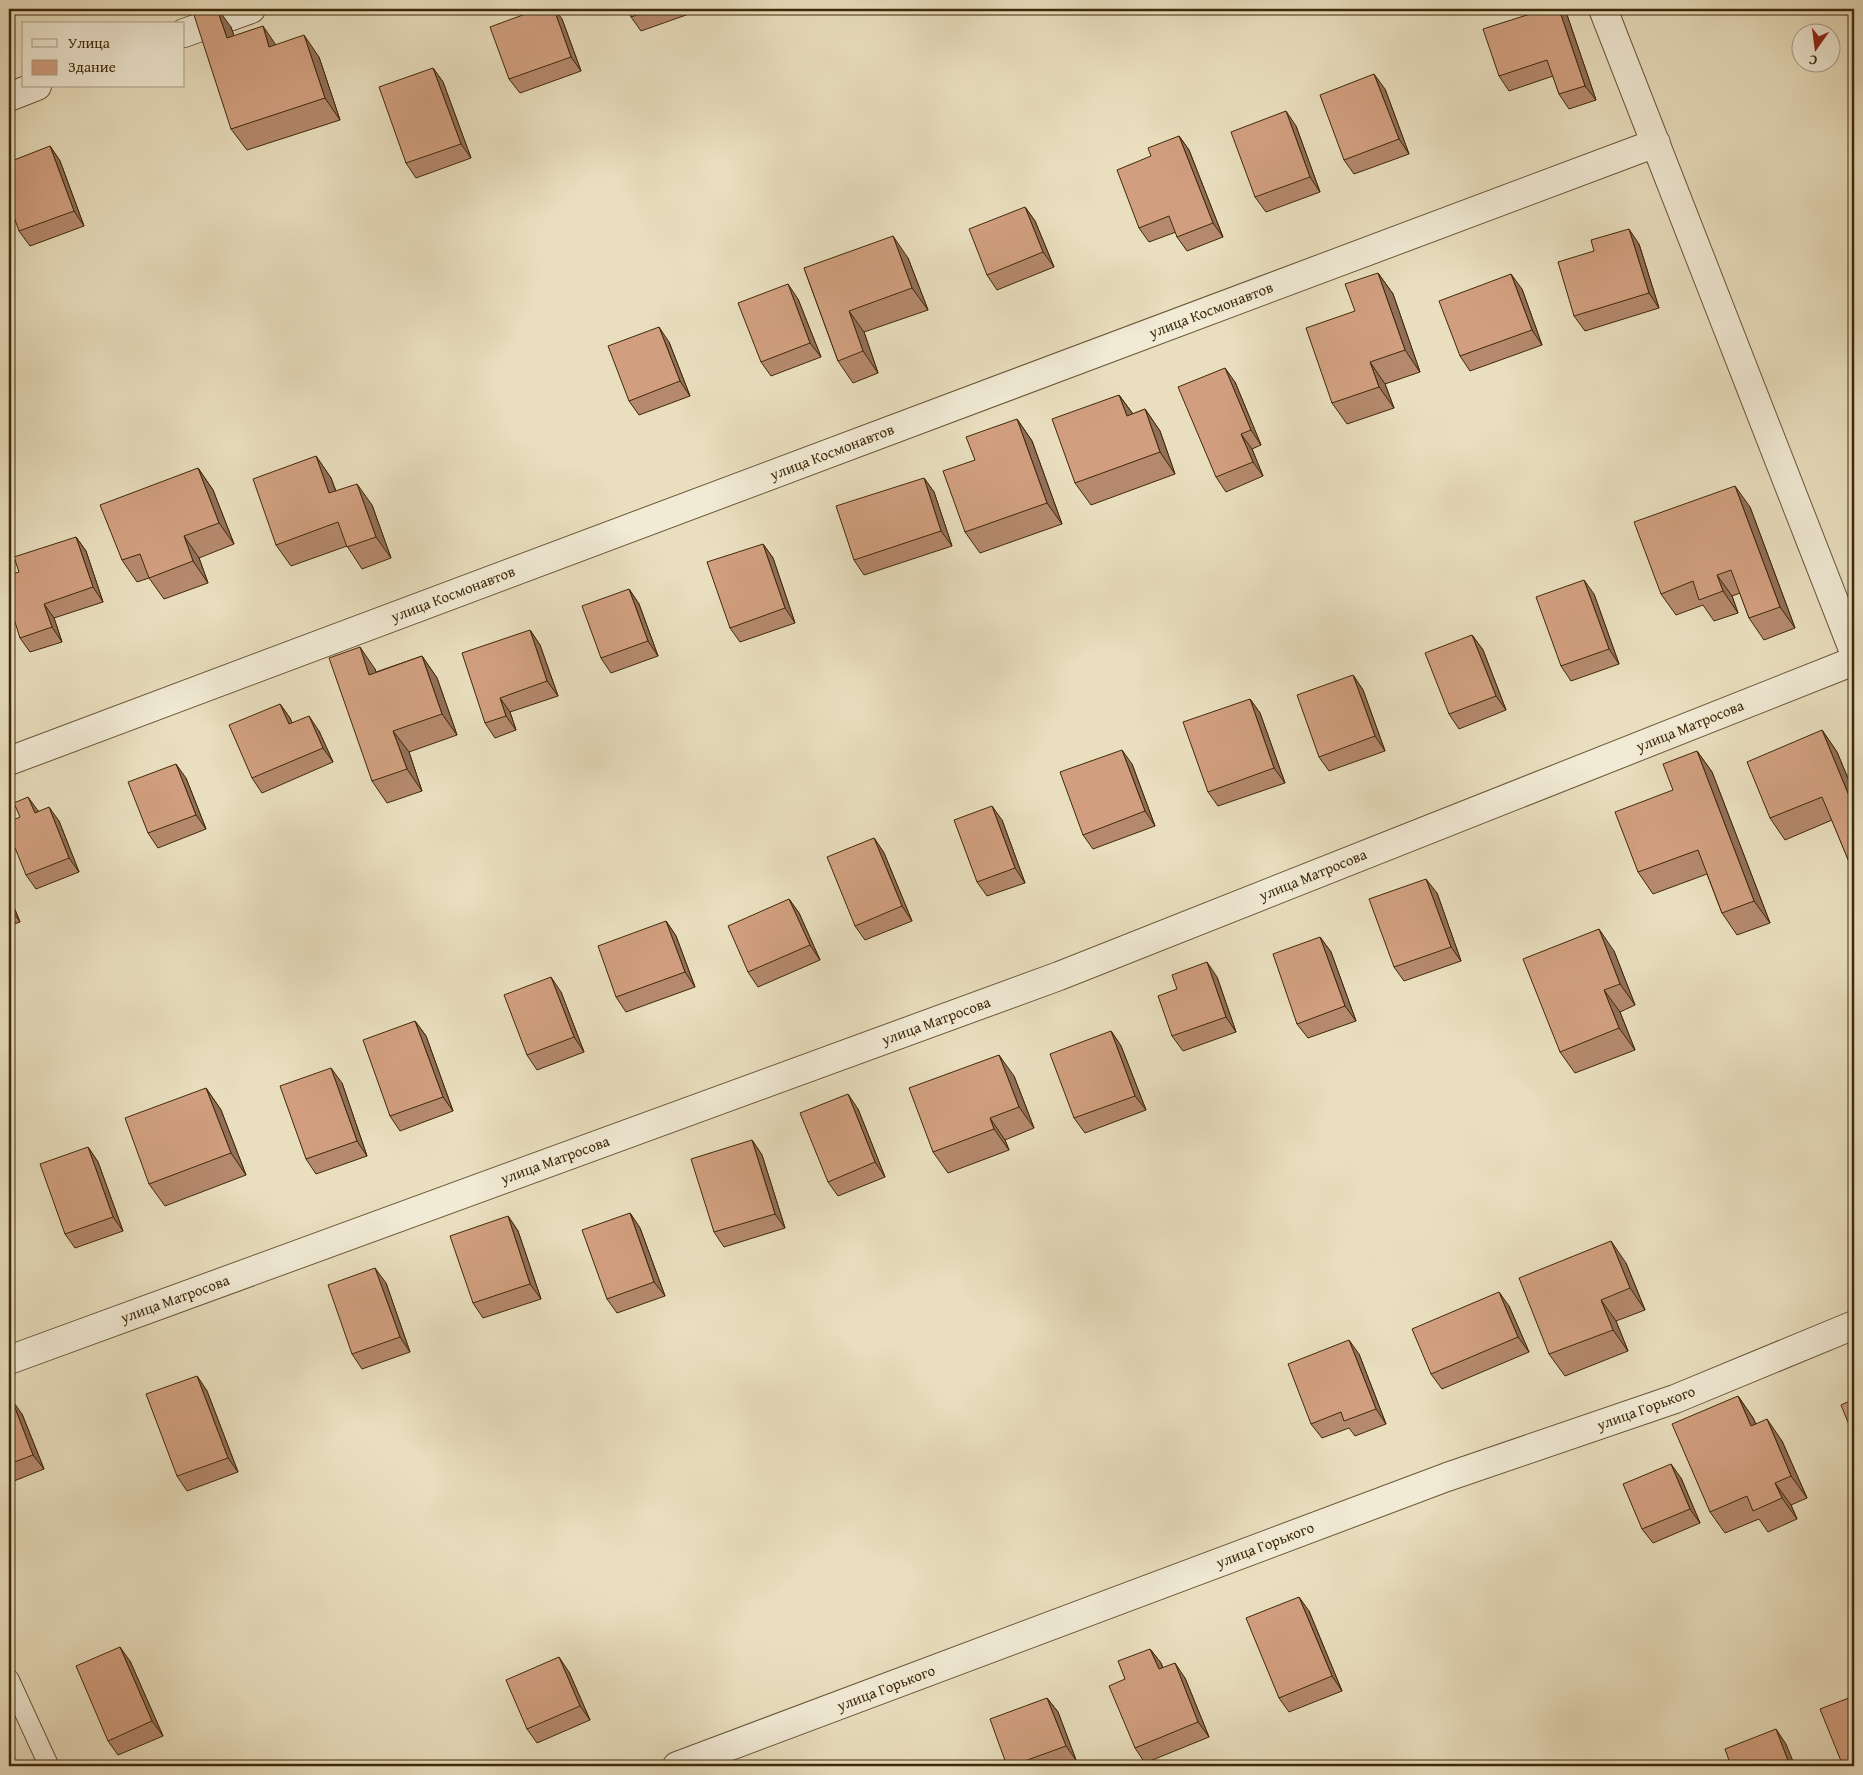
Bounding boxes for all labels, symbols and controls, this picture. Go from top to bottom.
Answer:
legend [22,22,185,88]
north arrow [1790,22,1840,72]
text: Улица [68,32,111,53]
text: С [1807,50,1819,71]
text: Здание [68,56,116,77]
street label: улица Космонавтов [1145,276,1276,343]
street label: улица Космонавтов [766,418,897,485]
street label: улица Космонавтов [387,560,518,627]
street label: улица Матросова [1632,694,1748,757]
street label: улица Матросова [1255,843,1371,906]
street label: улица Матросова [878,991,994,1050]
street label: улица Матросова [497,1130,613,1189]
street label: улица Матросова [117,1269,233,1328]
street label: улица Горького [1593,1380,1698,1435]
street label: улица Горького [1212,1516,1317,1573]
street label: улица Горького [833,1659,938,1716]

